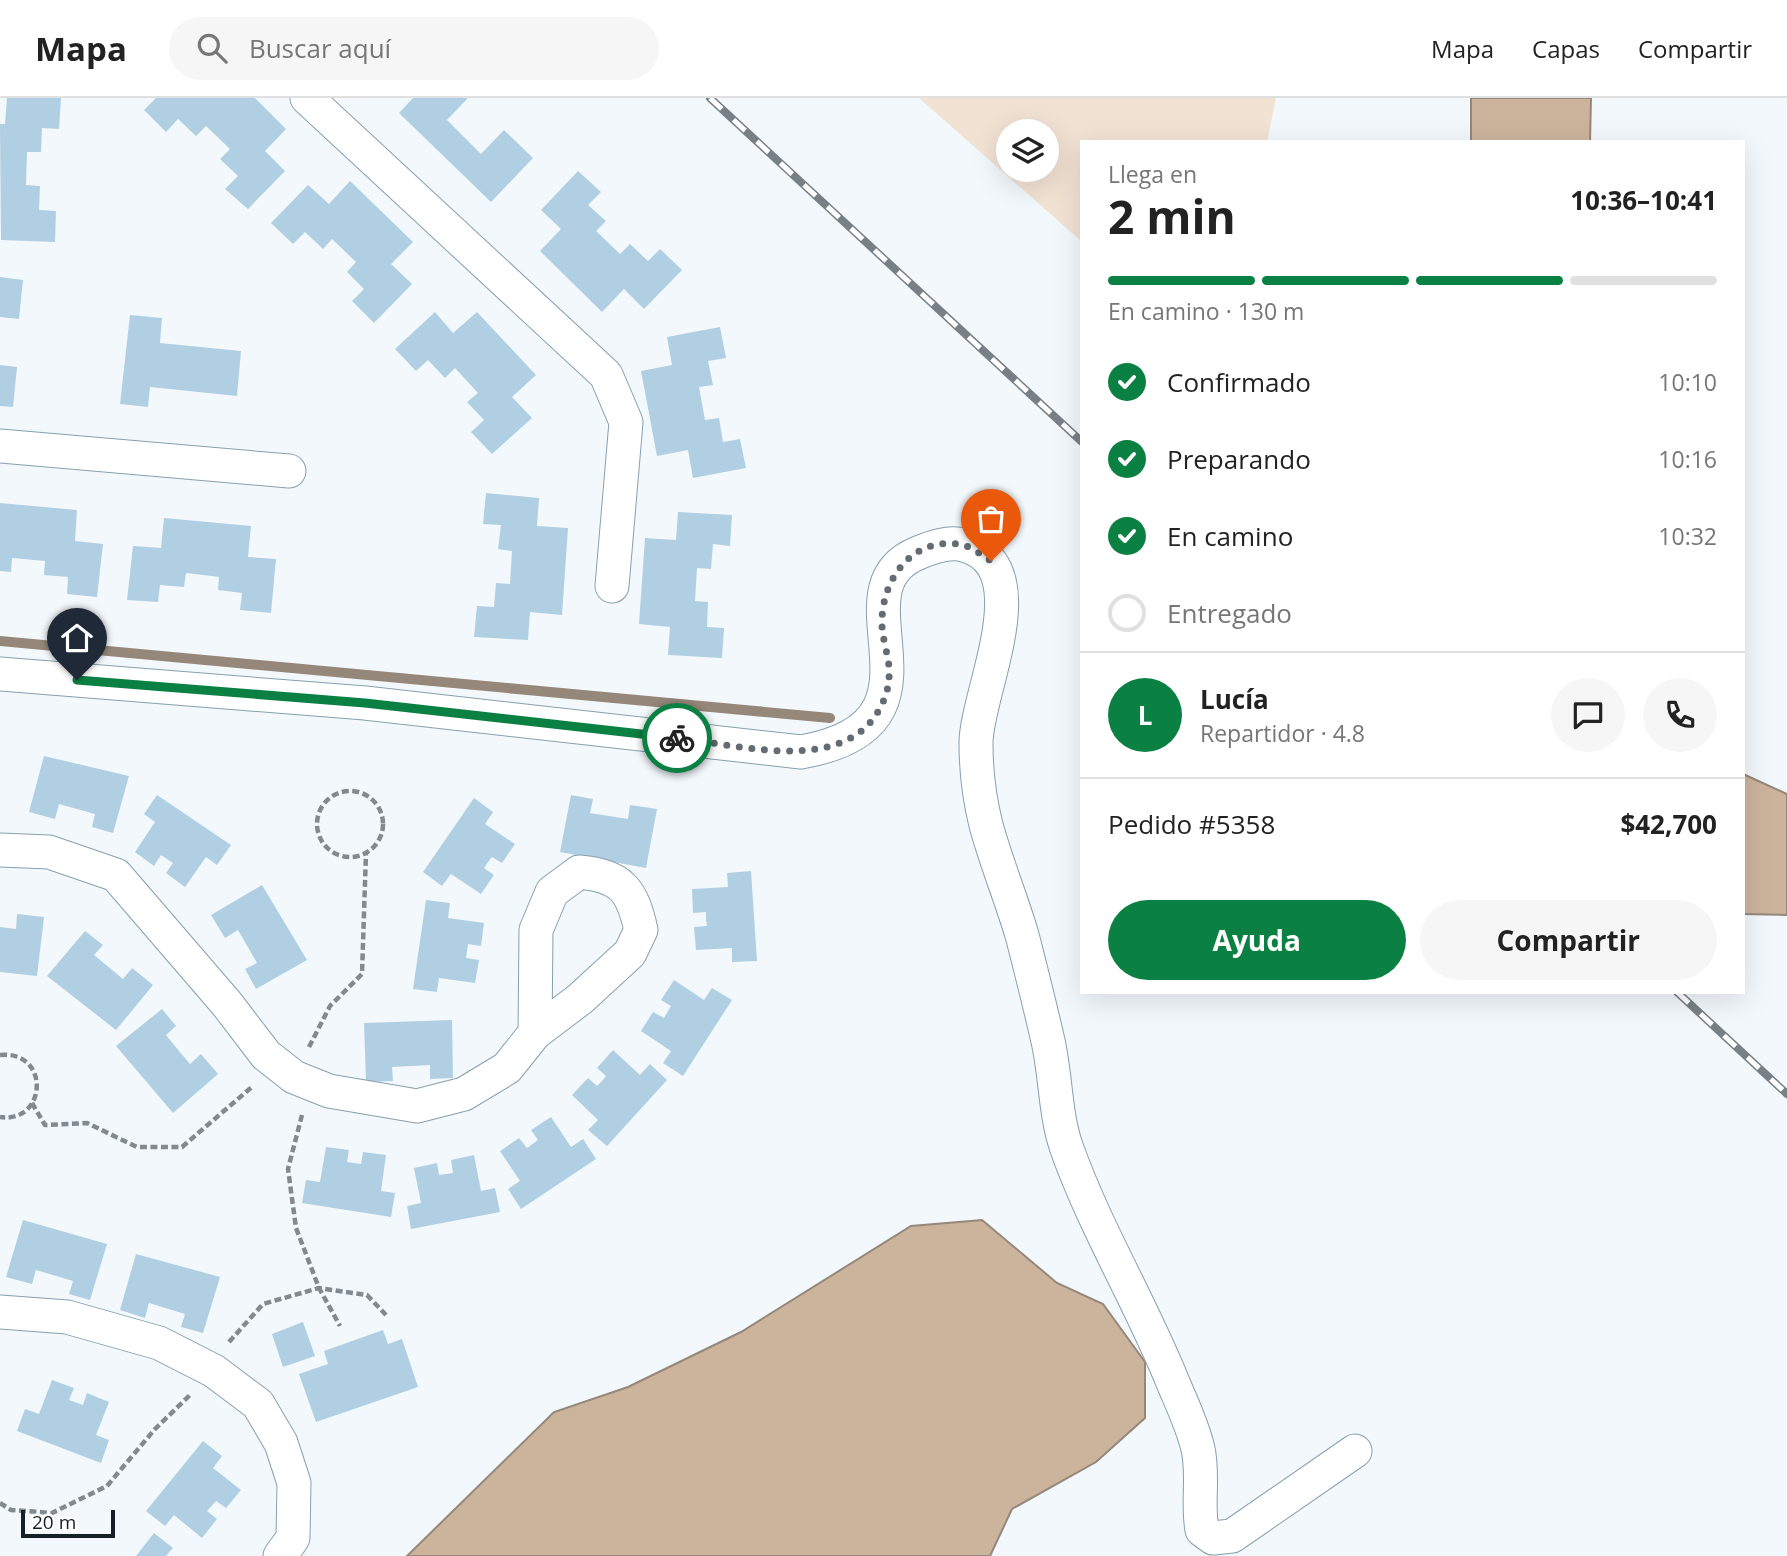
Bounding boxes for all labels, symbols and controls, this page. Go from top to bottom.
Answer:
search box [169,17,659,80]
text: Mapa [35,26,127,71]
icon: search [193,29,231,67]
text: Buscar aquí [249,30,391,66]
text: Mapa [1431,32,1494,65]
text: Capas [1532,32,1600,65]
text: Compartir [1638,32,1752,65]
map controls [996,119,1059,182]
button: layers [996,119,1059,182]
text: Llega en [1108,158,1197,190]
text: 10:36–10:41 [1570,182,1717,218]
text: 2 min [1108,185,1236,247]
text: En camino · 130 m [1108,295,1304,327]
icon: check [1108,363,1146,401]
text: Confirmado [1167,364,1311,400]
text: 10:10 [1658,366,1717,398]
icon: check [1108,440,1146,478]
text: Preparando [1167,441,1311,477]
text: 10:16 [1658,443,1717,475]
pin [961,489,1021,561]
icon: bag [972,500,1010,538]
icon: check [1108,517,1146,555]
text: En camino [1167,518,1293,554]
text: 10:32 [1658,520,1717,552]
text: Entregado [1167,595,1292,631]
pin [47,608,107,680]
icon: home [58,619,96,657]
button: chat [1551,678,1625,752]
button: phone [1643,678,1717,752]
text: Lucía [1200,681,1269,717]
text: L [1138,697,1152,733]
courier [642,703,712,773]
text: Repartidor · 4.8 [1200,717,1365,749]
icon: bike [658,719,696,757]
text: Pedido #5358 [1108,806,1275,842]
text: $42,700 [1620,806,1717,842]
button: Ayuda [1108,900,1406,980]
button: Compartir [1420,900,1717,980]
scale bar [21,1507,116,1539]
text: 20 m [32,1509,76,1535]

